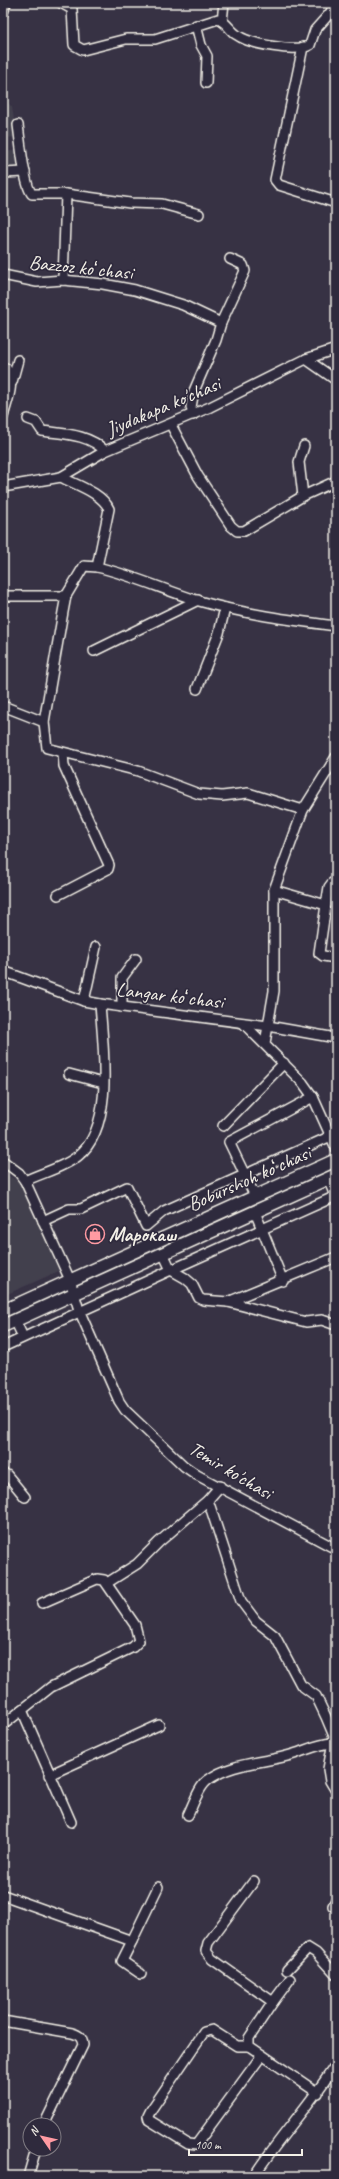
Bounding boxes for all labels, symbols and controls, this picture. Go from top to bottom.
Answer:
street label: Bazzoz koʻchasi [28,250,136,286]
street label: Jiydakapa ko'chasi [101,370,226,442]
street label: Langar koʻchasi [115,977,227,1015]
street label: Boburshoh koʻchasi [184,1139,317,1217]
place label: Марокаш [109,1222,178,1247]
shop icon: Марокаш [84,1223,106,1245]
street label: Temir ko'chasi [184,1436,279,1506]
north arrow [22,2117,62,2157]
text: N [26,2123,43,2138]
scale bar [189,2131,302,2157]
text: 100 m [195,2137,222,2153]

